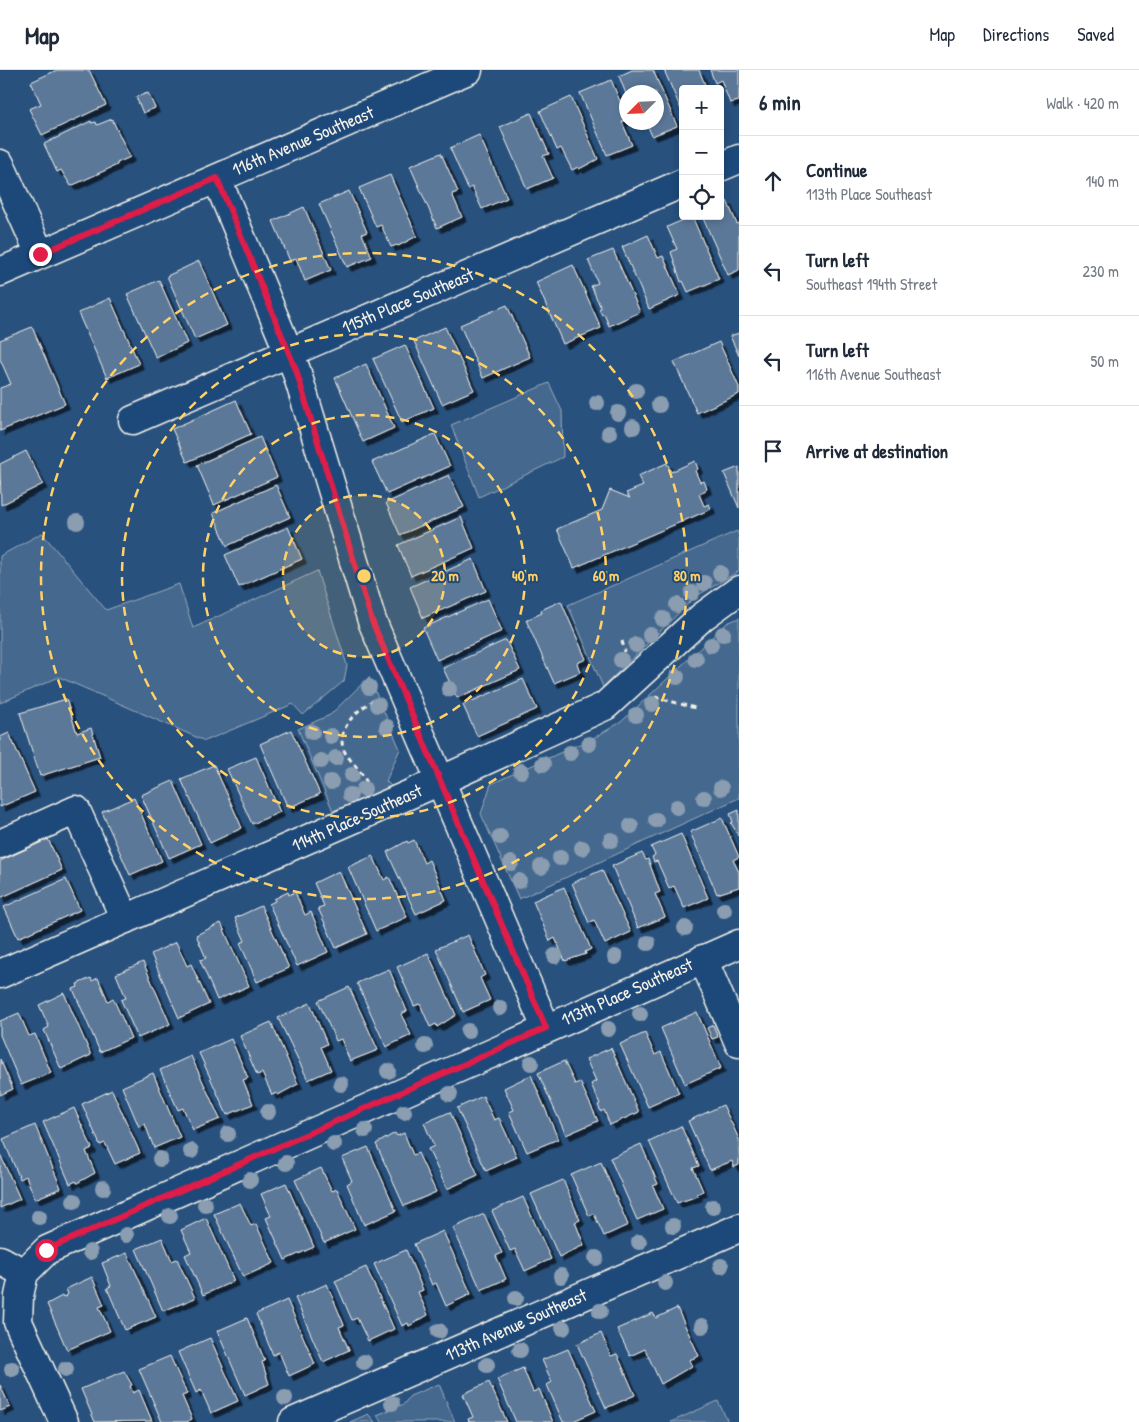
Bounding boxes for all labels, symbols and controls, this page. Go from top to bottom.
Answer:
text: Map [25,19,59,51]
text: Map [930,22,955,47]
text: Directions [983,22,1049,47]
text: Saved [1077,22,1114,47]
north arrow [619,85,664,130]
map controls [679,85,724,220]
button: + [679,85,724,130]
text: 6 min [759,88,801,117]
text: Walk · 420 m [1046,92,1119,114]
street label: 116th Avenue Southeast [228,99,378,182]
button: − [679,130,724,175]
text: Continue [806,157,867,183]
icon: ahead [759,167,787,195]
text: 140 m [1085,170,1119,192]
button: locate [679,175,724,220]
text: 113th Place Southeast [806,183,932,205]
route end [29,243,52,266]
text: Turn left [806,247,869,273]
icon: left [759,257,787,285]
text: 230 m [1083,260,1119,282]
street label: 115th Place Southeast [338,261,478,340]
text: Southeast 194th Street [806,273,937,295]
text: Turn left [806,337,869,363]
icon: left [759,347,787,375]
text: 50 m [1091,350,1119,372]
text: 116th Avenue Southeast [806,363,941,385]
icon: arrive [759,437,787,465]
text: Arrive at destination [806,438,948,464]
text: 20 m [431,565,459,586]
text: 40 m [512,565,538,586]
text: 60 m [593,565,619,586]
text: 80 m [674,565,700,586]
centre of rings [355,567,373,585]
street label: 114th Place Southeast [288,777,427,857]
street label: 113th Place Southeast [557,951,697,1032]
route start [35,1239,58,1262]
street label: 113th Avenue Southeast [441,1282,591,1367]

